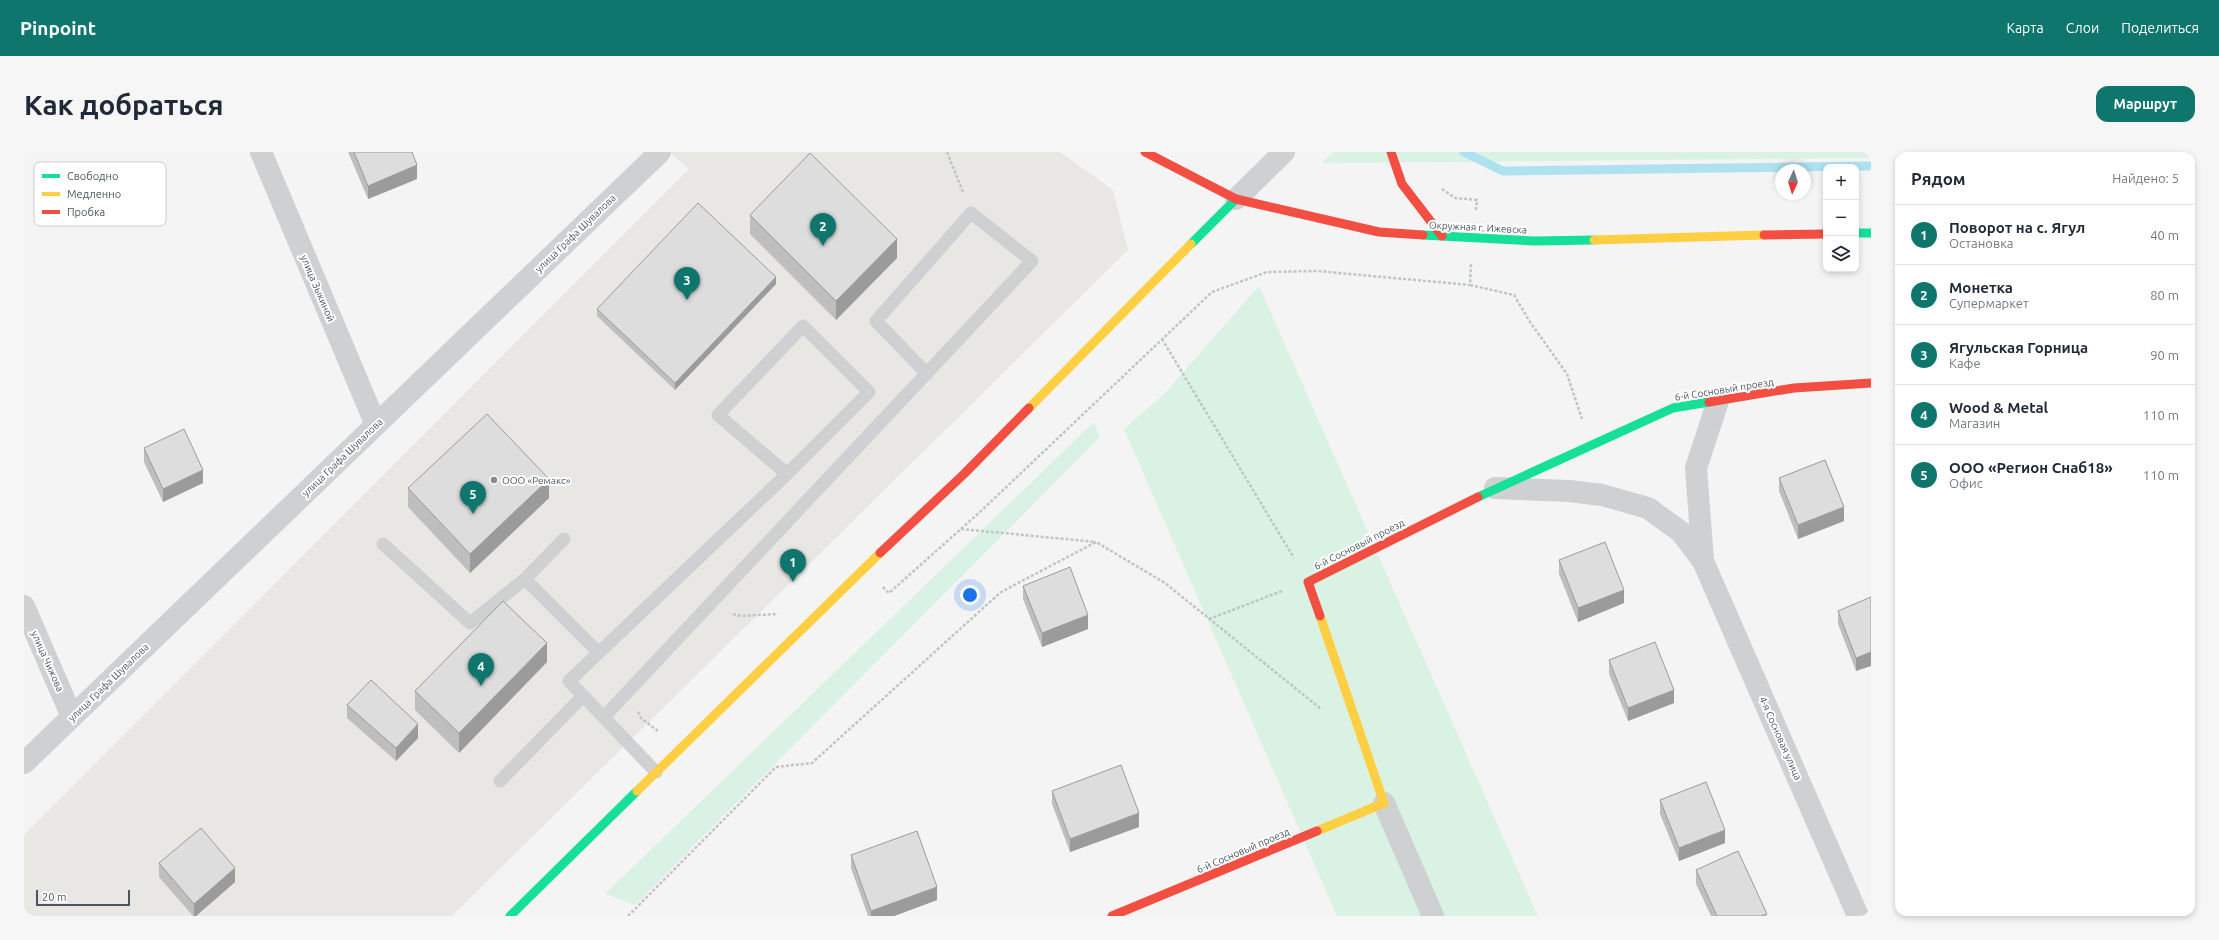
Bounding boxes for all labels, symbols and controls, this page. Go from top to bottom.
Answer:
text: Pinpoint [20,17,96,39]
text: Карта [2006,20,2044,36]
text: Слои [2066,20,2099,36]
text: Поделиться [2121,20,2199,36]
button: Маршрут [2096,86,2195,122]
text: Как добраться [24,89,223,120]
legend [34,162,166,226]
north arrow [1775,164,1811,200]
map controls [1823,164,1859,272]
button: + [1823,164,1859,200]
text: Рядом [1911,169,1966,188]
text: Свободно [67,170,118,182]
text: Найдено: 5 [2112,171,2179,185]
text: Медленно [67,188,121,200]
street label: улица Графа Шувалова [533,192,618,275]
button: − [1823,200,1859,236]
text: Пробка [67,206,105,218]
pin: 2 [810,213,836,246]
street label: Окружная г. Ижевска [1429,219,1527,236]
text: Поворот на с. Ягул [1949,219,2085,236]
text: 1 [1920,228,1928,242]
text: 40 m [2150,228,2179,242]
button: layers [1823,236,1859,272]
text: Остановка [1949,236,2014,250]
street label: улица Зыкиной [299,253,337,323]
pin: 3 [674,267,700,300]
text: Монетка [1949,279,2013,296]
text: 2 [1920,288,1928,302]
text: 80 m [2150,288,2179,302]
text: Супермаркет [1949,296,2029,310]
text: Ягульская Горница [1949,339,2088,356]
text: 3 [1920,348,1928,362]
text: 90 m [2150,348,2179,362]
text: Кафе [1949,356,1981,370]
street label: 6-й Сосновый проезд [1674,376,1774,403]
text: Wood & Metal [1949,399,2048,416]
text: 4 [1920,408,1928,422]
text: 110 m [2143,408,2179,422]
street label: улица Графа Шувалова [300,416,385,499]
text: Магазин [1949,416,2000,430]
text: ООО «Регион Снаб18» [1949,459,2113,476]
text: 5 [1920,468,1928,482]
text: 110 m [2143,468,2179,482]
marker: ООО «Ремакс» [489,475,499,485]
place label: ООО «Ремакс» [502,475,571,486]
text: Офис [1949,476,1983,490]
pin: 5 [460,481,486,514]
street label: 6-й Сосновый проезд [1312,517,1406,572]
pin: 1 [780,549,806,582]
your location [960,585,980,605]
street label: улица Чижова [29,629,66,693]
street label: улица Графа Шувалова [66,641,151,724]
pin: 4 [468,653,494,686]
street label: 4-я Сосновая улица [1757,695,1804,782]
street label: 6-й Сосновый проезд [1195,826,1291,875]
scale bar [36,888,130,907]
text: 20 m [42,891,66,903]

